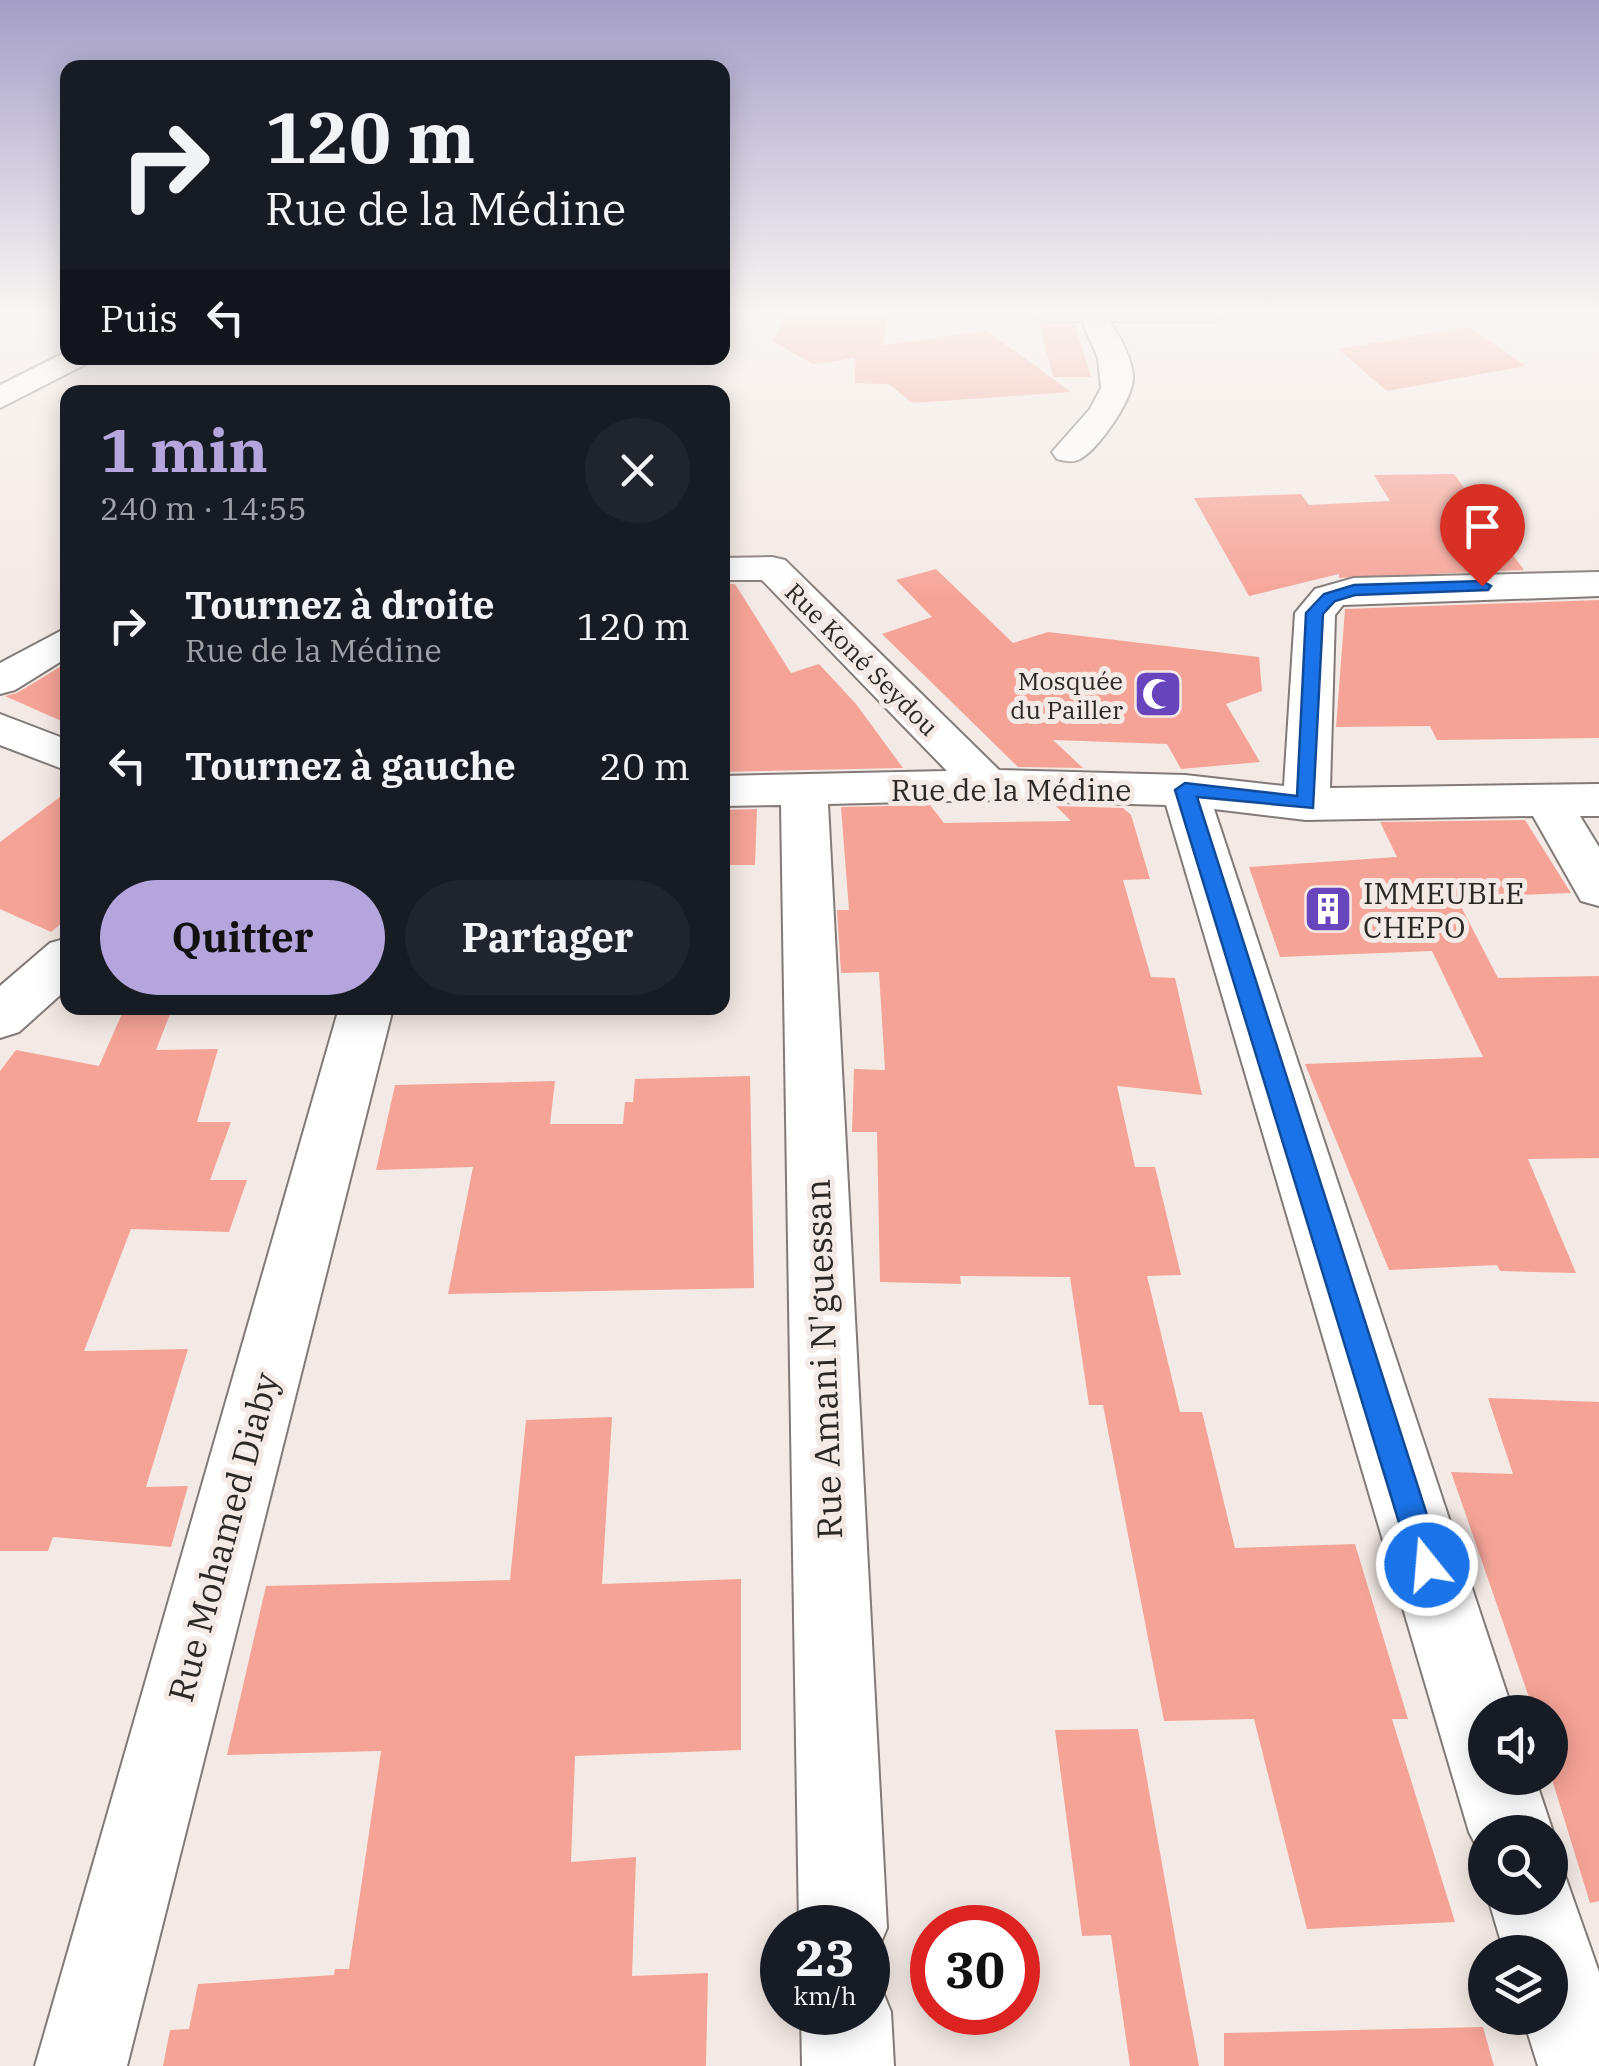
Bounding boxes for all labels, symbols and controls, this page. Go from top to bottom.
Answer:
text: 120 m [265,91,475,182]
icon: right [100,100,230,230]
text: Rue de la Médine [265,179,626,237]
icon: left [198,290,253,345]
text: Puis [100,293,178,342]
text: 1 min [100,410,268,489]
button: close [585,418,690,523]
pin [1440,484,1525,587]
text: 240 m · 14:55 [100,487,307,529]
icon: arrive [1455,499,1510,554]
street label: Rue Koné Seydou [778,575,946,743]
text: Tournez à droite [185,580,494,629]
icon: right [100,598,155,653]
text: 120 m [577,601,690,650]
text: Rue de la Médine [185,629,442,671]
place label: Mosquée du Pailler [1010,664,1123,726]
mosque icon: Mosquée du Pailler [1132,668,1184,720]
icon: left [100,738,155,793]
text: Tournez à gauche [185,741,516,790]
text: 20 m [599,741,690,790]
street label: Rue de la Médine [891,770,1131,809]
place label: IMMEUBLE CHEPO [1363,873,1524,946]
button: Quitter [100,880,385,995]
button: Partager [405,880,690,995]
building icon: IMMEUBLE CHEPO [1302,883,1354,935]
street label: Rue Amani N'guessan [794,1178,852,1540]
street label: Rue Mohamed Diaby [157,1367,289,1707]
position arrow [1375,1513,1479,1617]
map controls [1468,1695,1568,2035]
button: sound [1468,1695,1568,1795]
button: search [1468,1815,1568,1915]
speed limit sign: 30 [910,1905,1040,2035]
text: 23 [795,1925,855,1990]
button: layers [1468,1935,1568,2035]
text: km/h [793,1979,857,2012]

